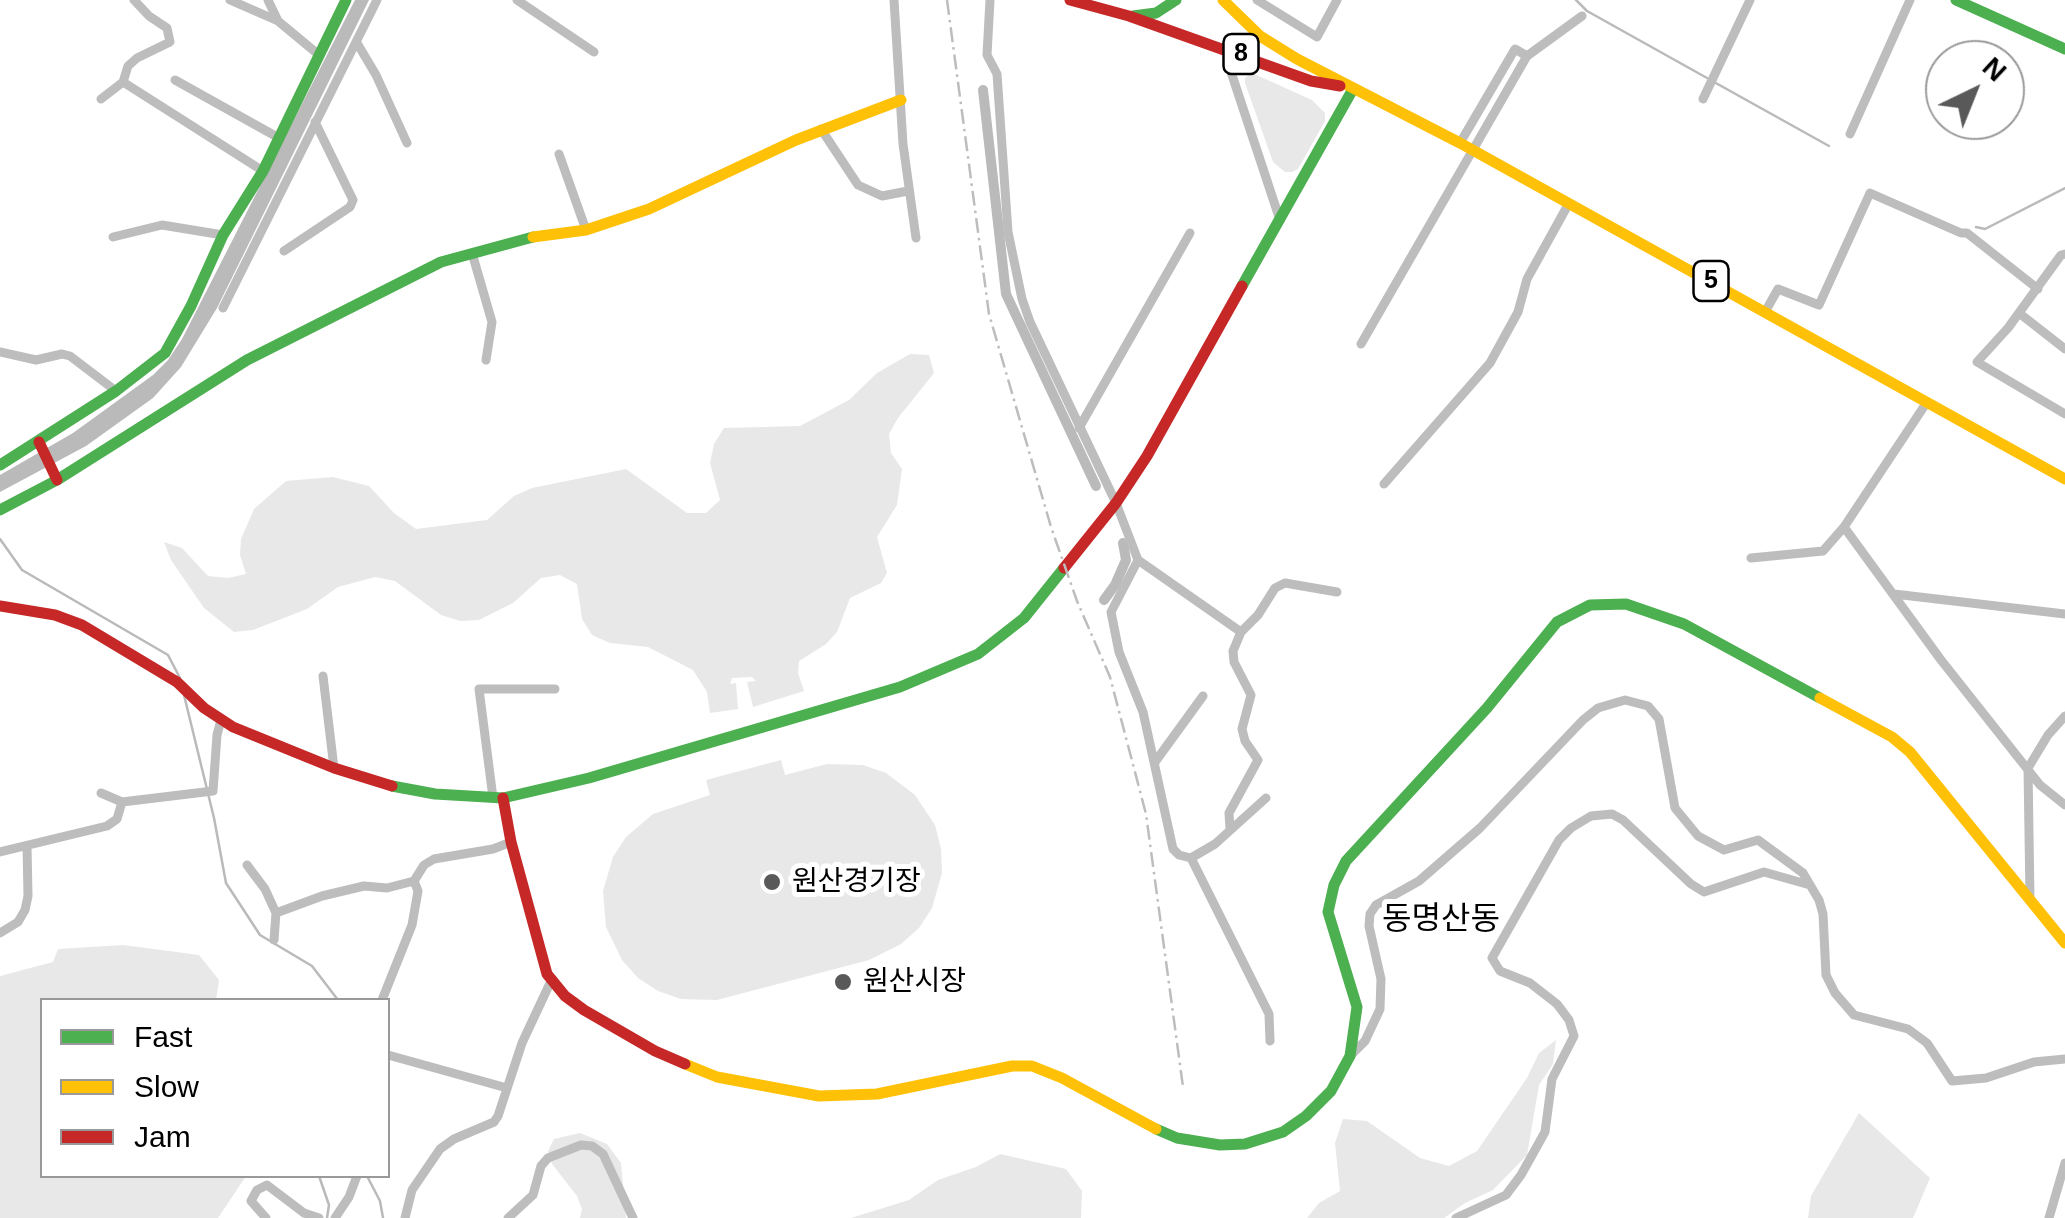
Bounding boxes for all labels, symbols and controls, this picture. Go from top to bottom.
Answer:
road number: 8 [1224,34,1258,74]
north arrow [1925,40,2025,140]
text: N [1976,51,2012,87]
road number: 5 [1694,261,1728,301]
place label: 원산경기장 [792,865,921,899]
marker: 원산경기장 [761,871,783,893]
district label: 동명산동 [1382,901,1500,939]
place label: 원산시장 [863,965,966,999]
marker: 원산시장 [832,971,854,993]
legend [40,998,390,1178]
text: Fast [134,1020,192,1053]
text: Slow [134,1070,199,1103]
text: Jam [134,1120,191,1153]

